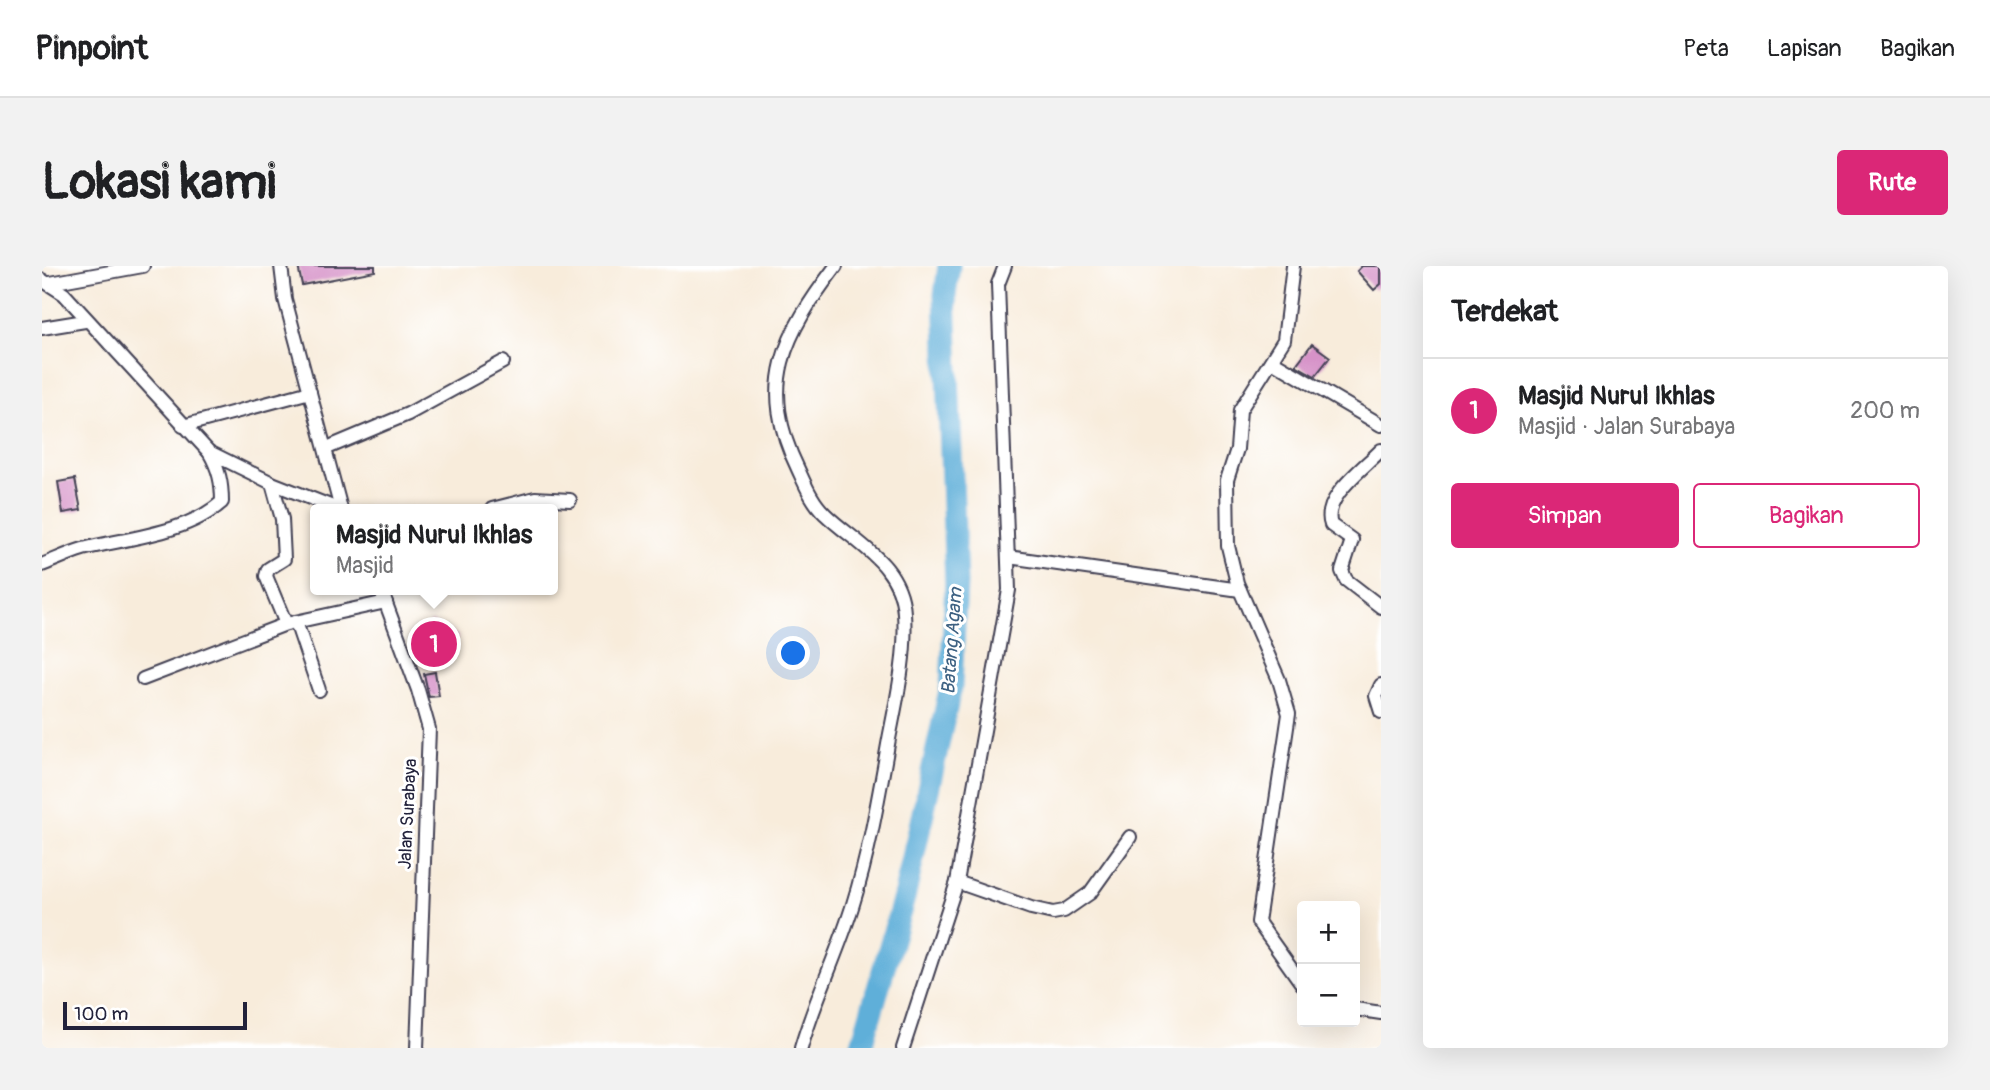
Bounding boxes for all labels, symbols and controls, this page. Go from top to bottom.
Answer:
text: Pinpoint [35,28,148,69]
text: Peta [1683,34,1729,63]
text: Lapisan [1767,34,1842,63]
text: Bagikan [1880,34,1955,63]
button: Rute [1837,150,1948,215]
text: Lokasi kami [42,152,276,213]
text: Terdekat [1451,293,1558,330]
text: Masjid Nurul Ikhlas [1518,380,1715,412]
text: 1 [1470,396,1479,425]
text: 200 m [1850,396,1920,425]
text: Masjid · Jalan Surabaya [1518,412,1735,441]
button: Simpan [1451,483,1679,548]
button: Bagikan [1693,483,1920,548]
popup [310,504,558,595]
text: Masjid Nurul Ikhlas [336,519,532,551]
text: Masjid [336,551,394,580]
water label: Batang Agam [936,586,968,695]
pin: 1 [411,618,457,670]
your location [776,636,810,670]
street label: Jalan Surabaya [394,758,422,870]
map controls [1297,901,1360,1027]
button: + [1297,901,1360,964]
button: − [1297,964,1360,1027]
scale bar [63,999,247,1031]
text: 100 m [74,1002,128,1026]

